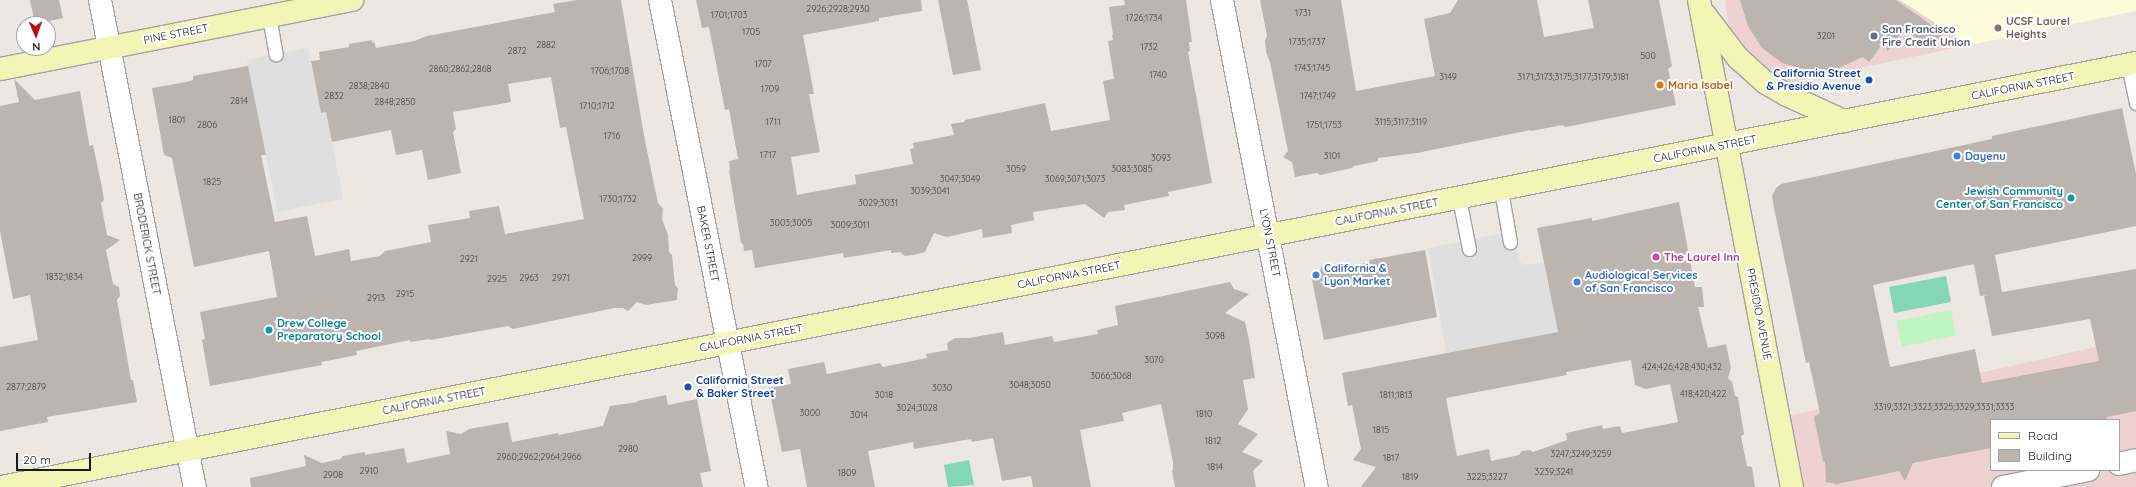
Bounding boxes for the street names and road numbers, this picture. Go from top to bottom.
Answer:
street label: PINE STREET [142,21,210,47]
street label: CALIFORNIA STREET [1970,70,2076,102]
street label: CALIFORNIA STREET [1652,133,1758,165]
street label: BRODERICK STREET [131,192,163,296]
street label: CALIFORNIA STREET [1334,196,1440,228]
street label: BAKER STREET [694,205,722,283]
street label: LYON STREET [1257,207,1283,279]
street label: CALIFORNIA STREET [1016,259,1122,291]
street label: PRESIDIO AVENUE [1744,267,1774,361]
street label: CALIFORNIA STREET [698,322,804,354]
street label: CALIFORNIA STREET [381,385,487,417]

